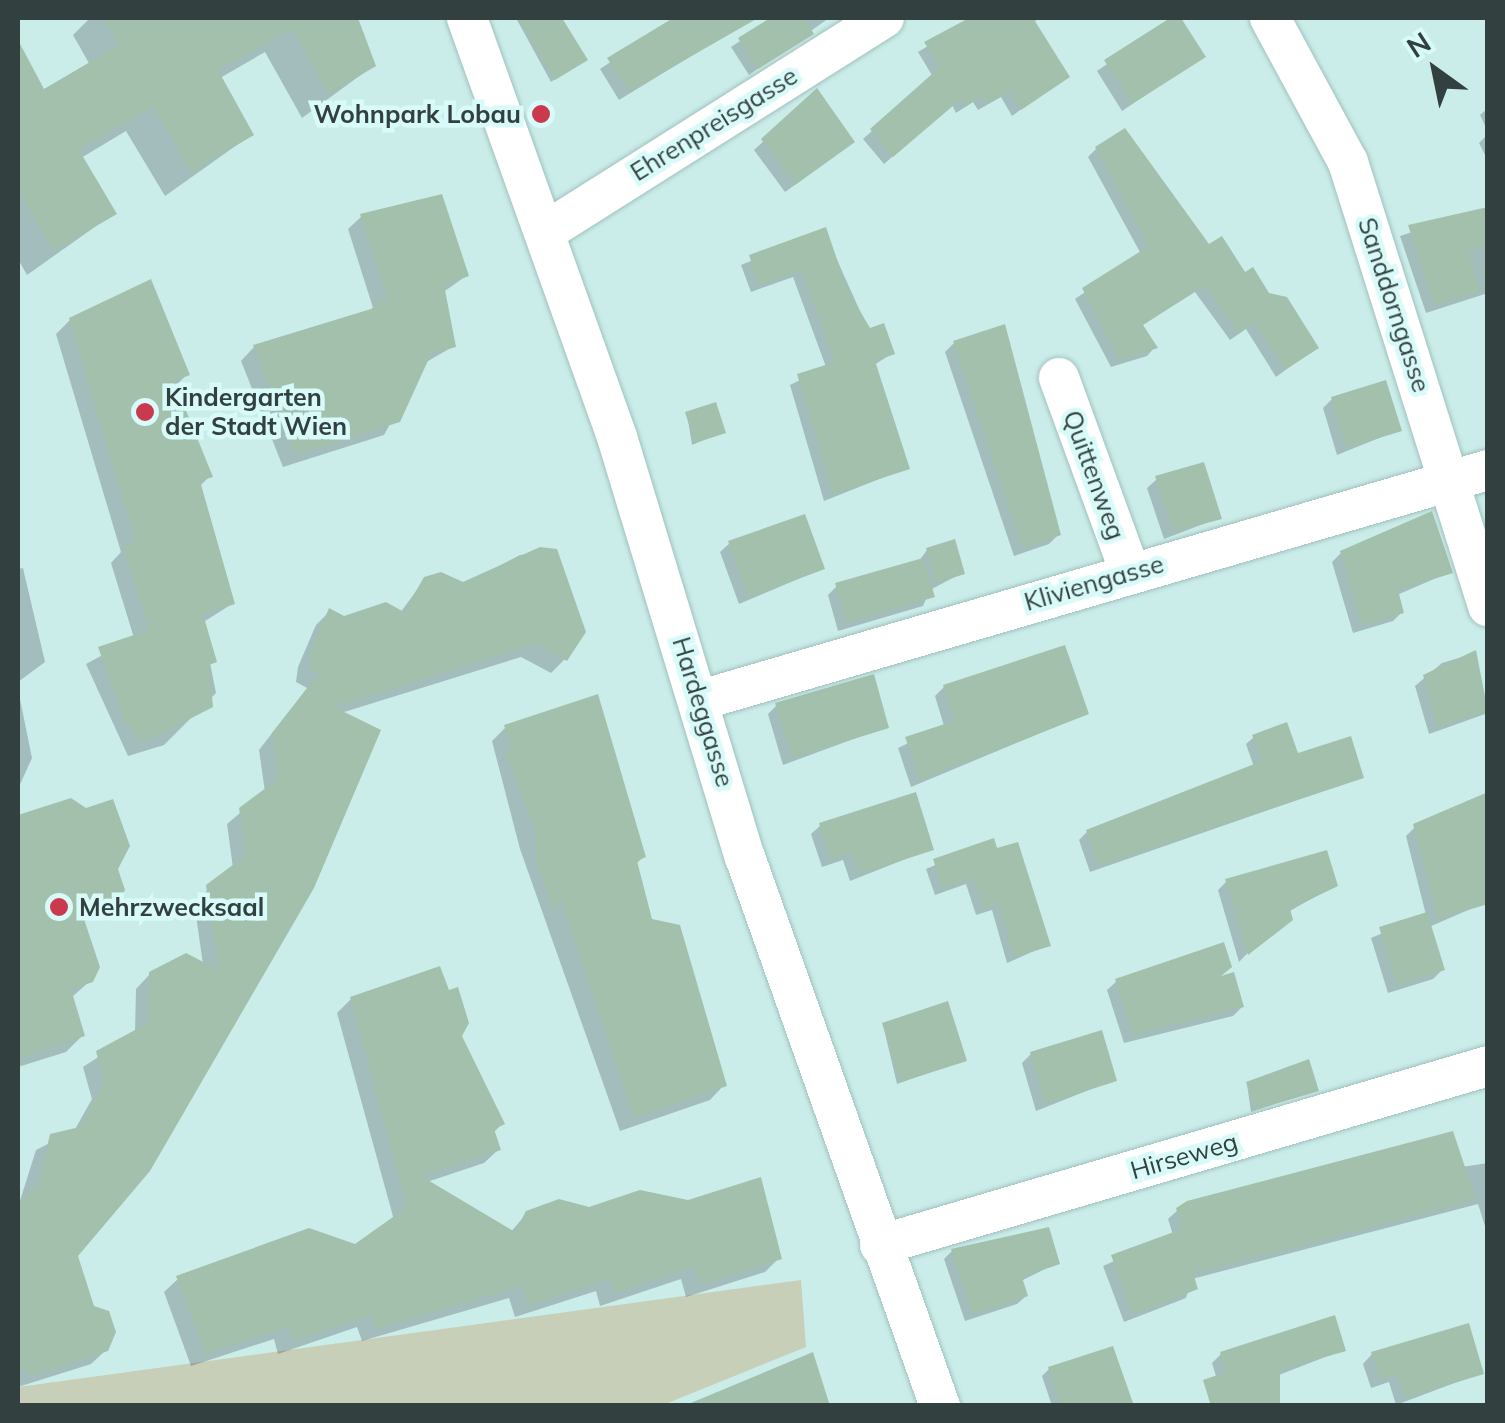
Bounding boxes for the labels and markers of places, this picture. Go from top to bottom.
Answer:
place label: Wohnpark Lobau [314,99,521,129]
marker: Wohnpark Lobau [530,103,552,125]
place label: Kindergarten der Stadt Wien [165,383,347,442]
marker: Kindergarten der Stadt Wien [134,401,156,423]
place label: Mehrzwecksaal [79,892,264,922]
marker: Mehrzwecksaal [48,896,70,918]

